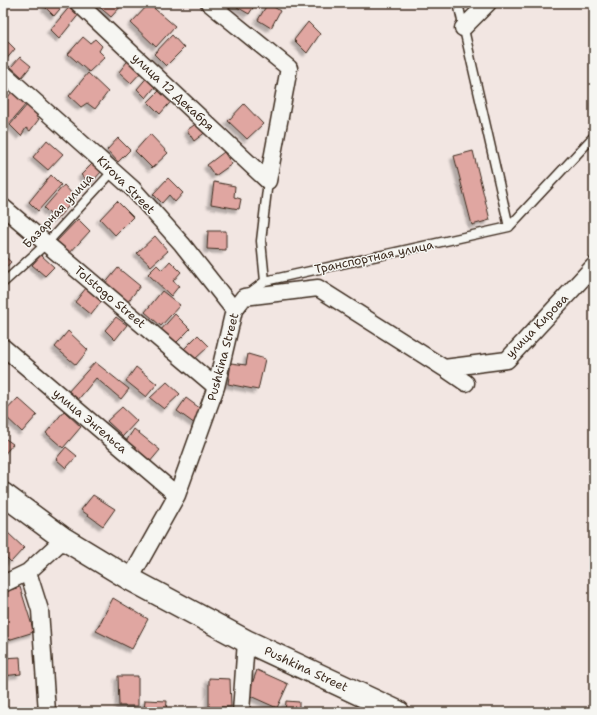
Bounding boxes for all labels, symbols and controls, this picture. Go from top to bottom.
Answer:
street label: улица 12 Декабря [128,50,218,134]
street label: Kirova Street [93,152,159,218]
street label: Базарная улица [19,170,97,252]
street label: Транспортная улица [313,236,435,277]
street label: Tolstogo Street [71,262,149,332]
street label: улица Кирова [502,290,572,362]
street label: Pushkina Street [204,311,242,403]
street label: улица Энгельса [49,385,131,457]
street label: Pushkina Street [262,643,350,695]

